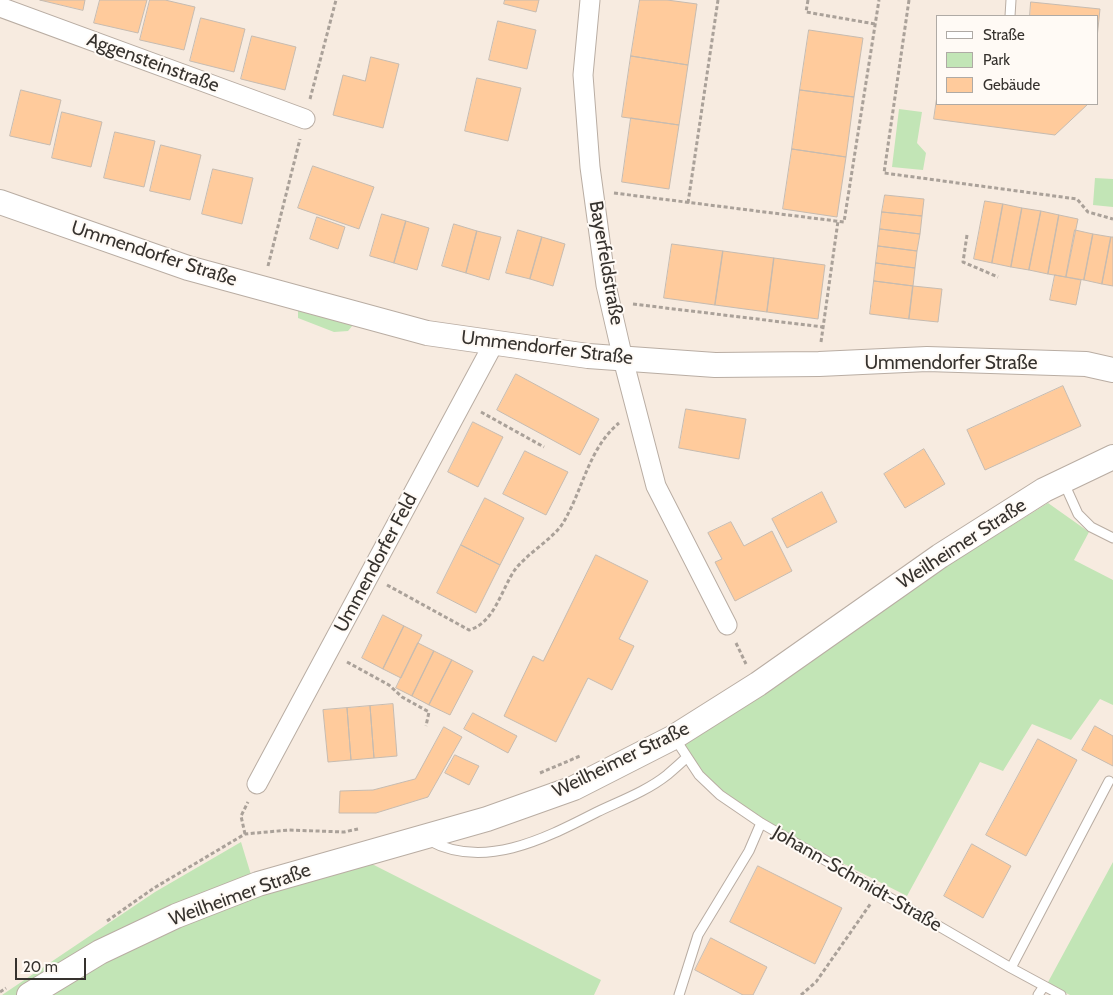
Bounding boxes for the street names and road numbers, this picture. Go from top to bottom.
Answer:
street label: Aggensteinstraße [84,28,222,98]
street label: Bayerfeldstraße [584,199,628,327]
street label: Ummendorfer Straße [68,216,240,292]
street label: Ummendorfer Straße [460,326,634,370]
street label: Ummendorfer Straße [864,352,1038,374]
street label: Ummendorfer Feld [330,490,422,636]
street label: Weilheimer Straße [893,494,1031,594]
street label: Weilheimer Straße [549,717,693,803]
street label: Johann-Schmidt-Straße [768,821,946,937]
street label: Weilheimer Straße [166,859,314,931]

